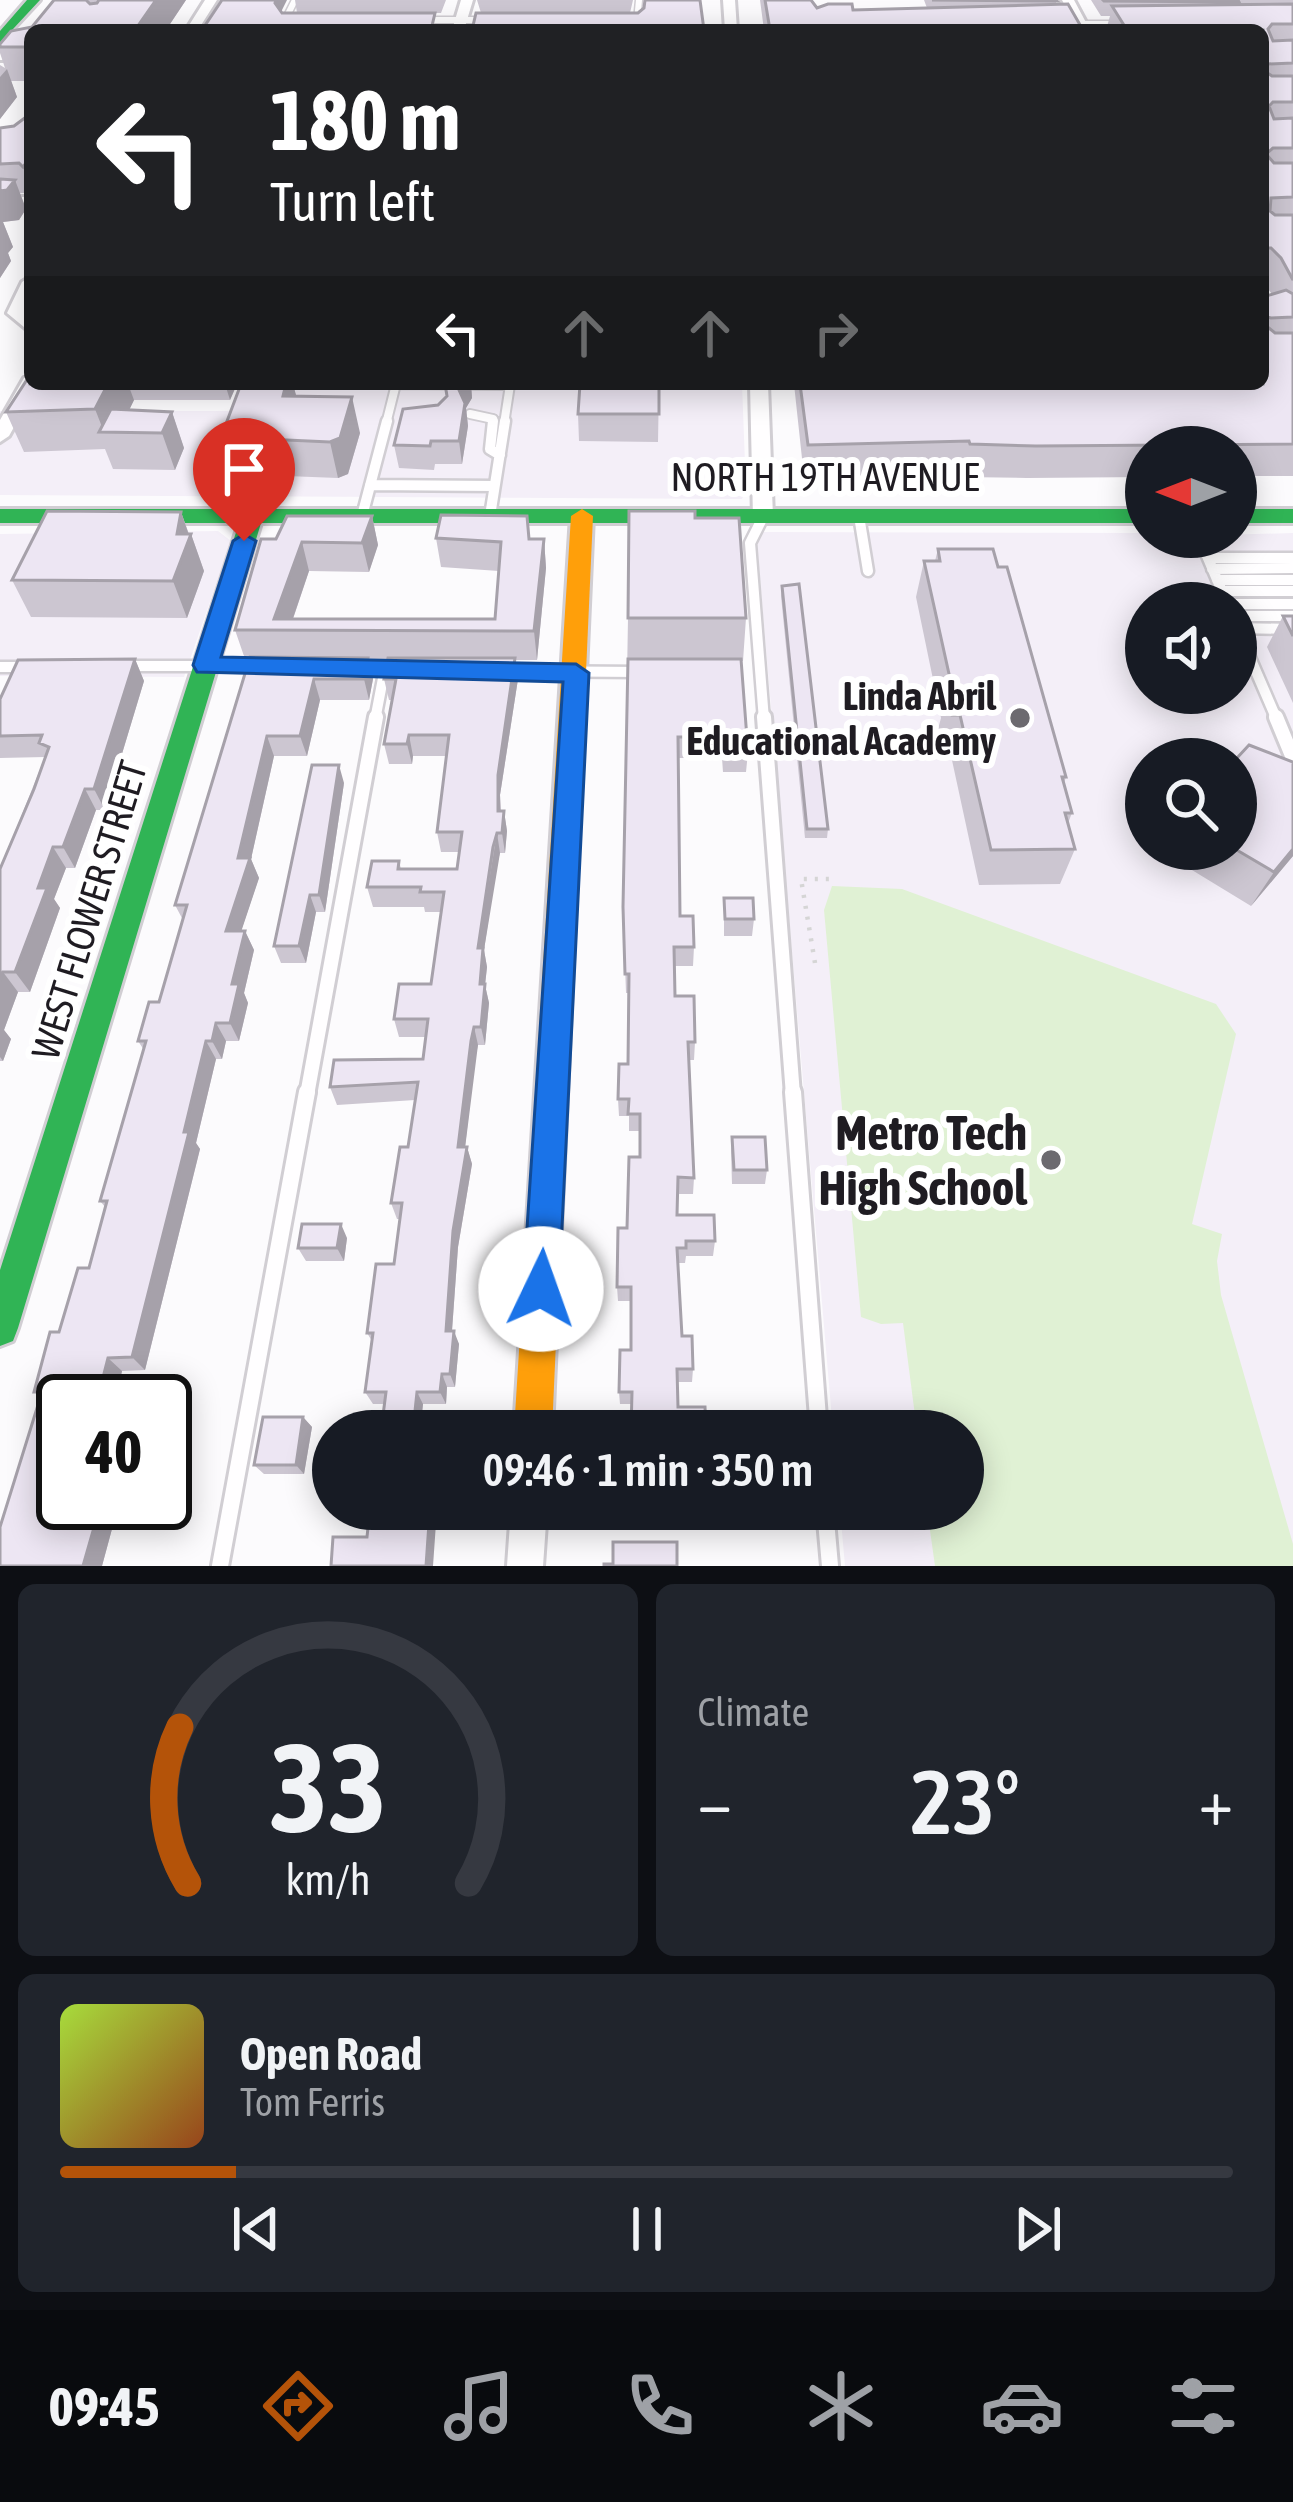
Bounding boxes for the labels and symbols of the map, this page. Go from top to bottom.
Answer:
pin [193,418,295,541]
north arrow [1125,426,1257,558]
street label: NORTH 19TH AVENUE [671,455,980,499]
place label: Linda Abril Educational Academy [686,674,997,763]
marker: Linda Abril Educational Academy [1007,705,1033,731]
street label: WEST FLOWER STREET [23,756,155,1064]
place label: Metro Tech High School [819,1105,1028,1215]
marker: Metro Tech High School [1038,1147,1064,1173]
position arrow [478,1226,604,1352]
speed limit sign: 40 [36,1374,192,1530]

